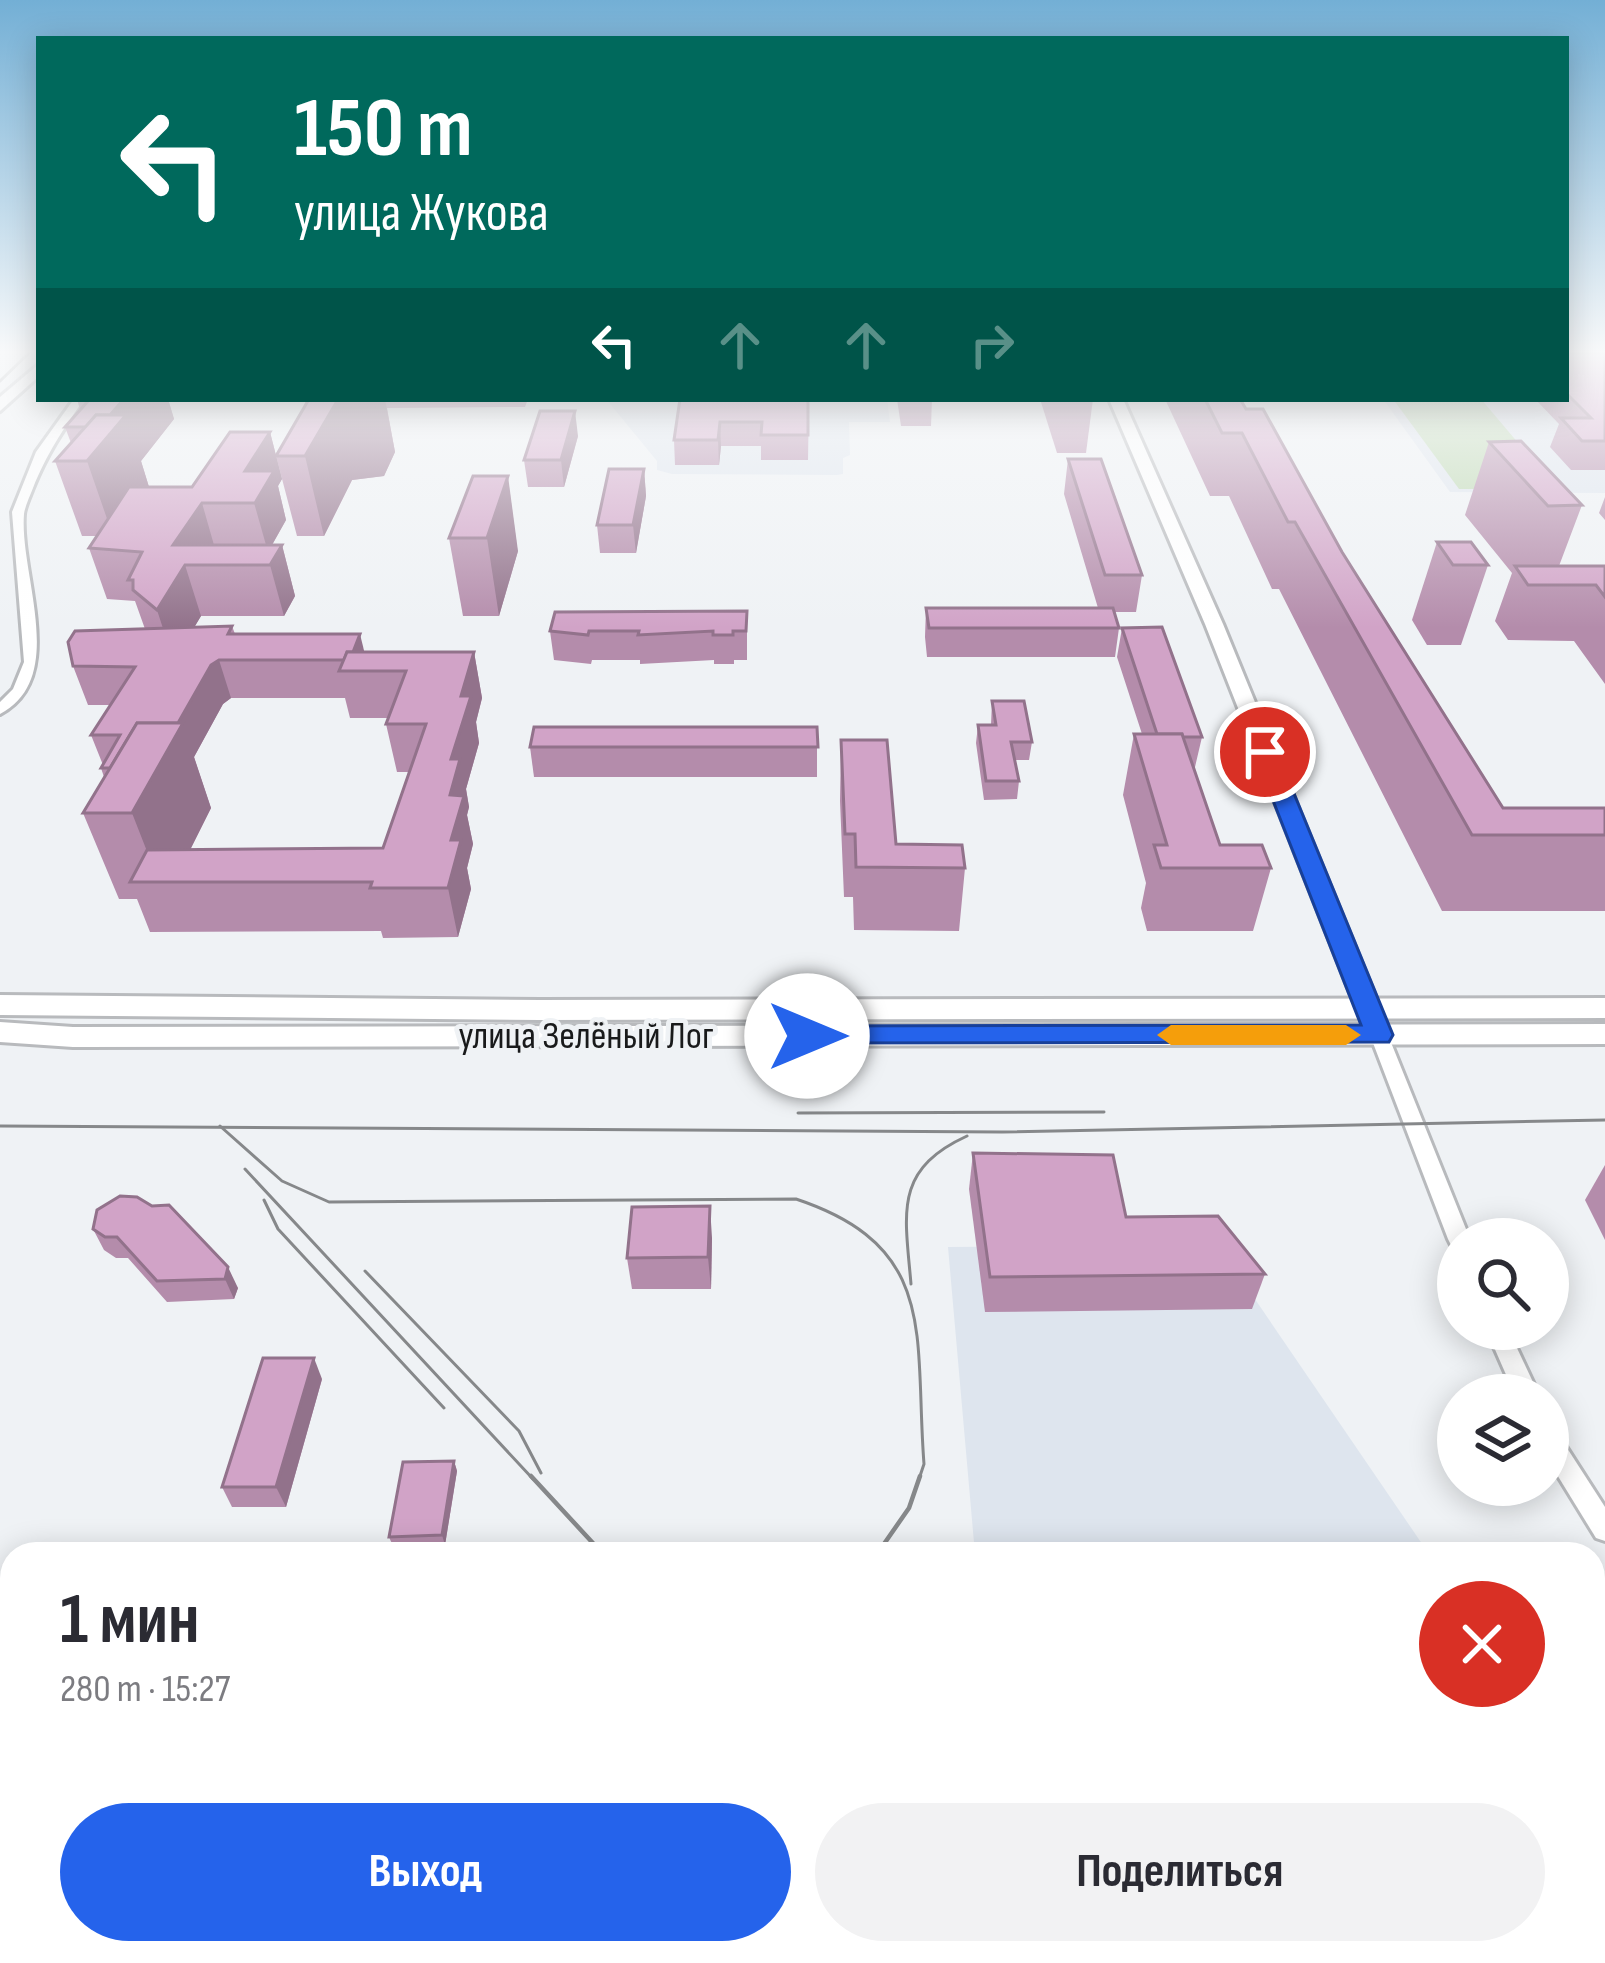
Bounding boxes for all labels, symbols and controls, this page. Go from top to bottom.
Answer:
text: 150 m [294,79,473,180]
icon: left [96,84,252,240]
text: улица Жукова [294,181,549,246]
icon: left [581,312,647,378]
icon: ahead [707,312,773,378]
icon: ahead [833,312,899,378]
icon: right [959,312,1025,378]
pin [1214,701,1316,803]
icon: arrive [1232,719,1298,785]
position arrow [744,973,870,1099]
street label: улица Зелёный Лог [458,1013,714,1060]
map controls [1437,1218,1569,1506]
button: search [1437,1218,1569,1350]
button: layers [1437,1374,1569,1506]
text: 1 мин [60,1577,200,1664]
button: close [1419,1581,1545,1707]
text: 280 m · 15:27 [60,1666,230,1713]
button: Выход [60,1803,791,1941]
button: Поделиться [815,1803,1545,1941]

